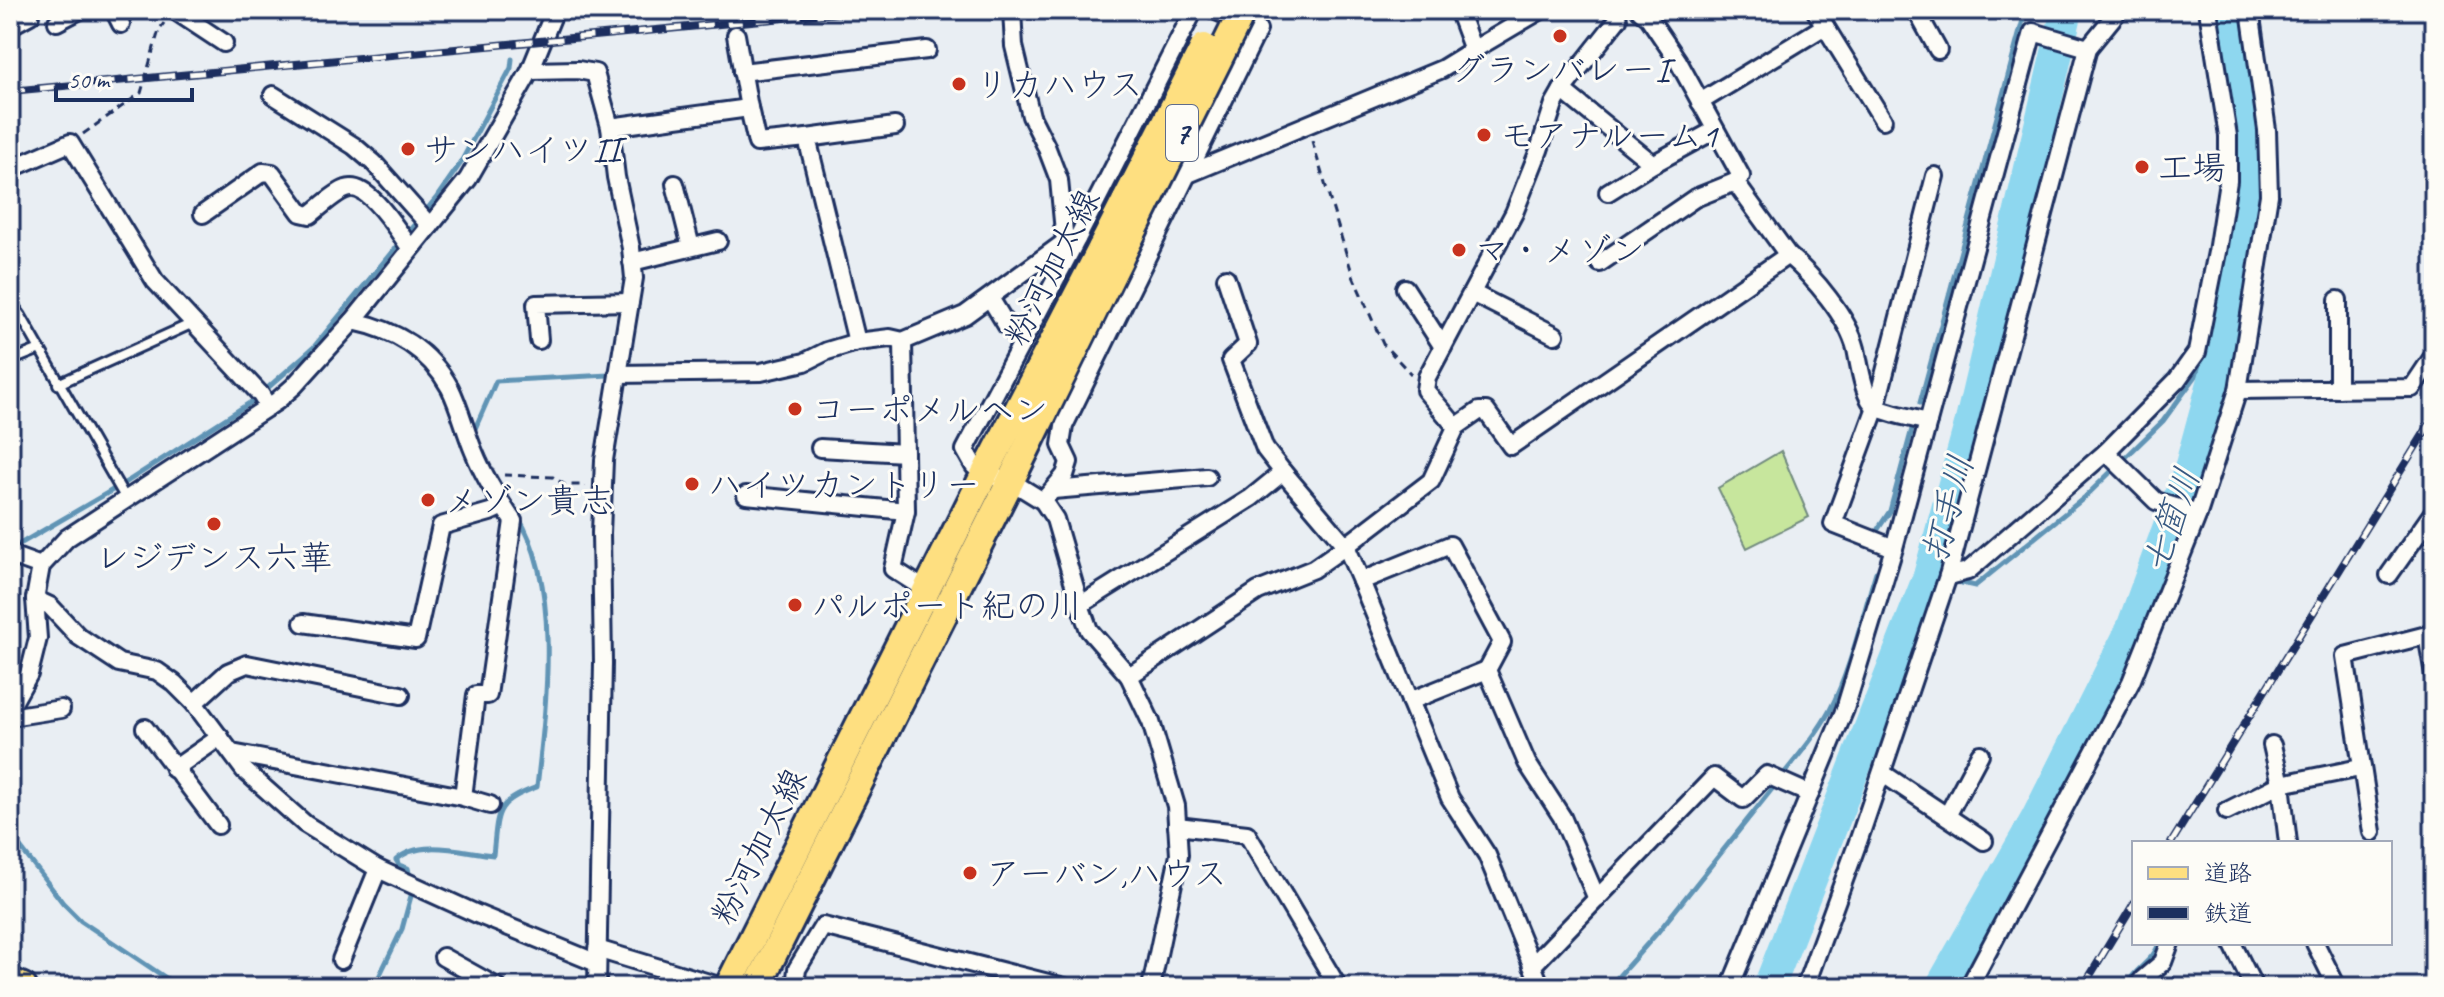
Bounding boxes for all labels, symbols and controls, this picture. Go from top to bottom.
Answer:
marker: グランバレーI [1551,27,1569,45]
place label: グランバレーI [1451,48,1676,91]
scale bar [56,52,192,102]
place label: リカハウス [975,63,1143,106]
text: 50 m [68,65,111,95]
marker: リカハウス [950,75,968,93]
road number: 7 [1166,105,1198,161]
place label: モアナルーム1 [1500,114,1719,157]
marker: モアナルーム1 [1475,126,1493,144]
place label: サンハイツII [424,128,628,171]
marker: サンハイツII [399,140,417,158]
place label: 工場 [2158,146,2226,189]
marker: 工場 [2133,158,2151,176]
street label: 粉河加太線 [994,182,1109,353]
place label: マ・メゾン [1475,229,1645,272]
marker: マ・メゾン [1450,241,1468,259]
place label: コーポメルヘン [811,388,1048,431]
marker: コーポメルヘン [786,400,804,418]
water label: 打手川 [1912,450,1984,566]
water label: 七箇川 [2132,462,2210,579]
place label: ハイツカントリー [708,463,980,506]
marker: ハイツカントリー [683,475,701,493]
place label: メゾン貴志 [444,479,614,522]
marker: メゾン貴志 [419,491,437,509]
marker: レジデンス六華 [205,515,223,533]
place label: レジデンス六華 [95,536,333,579]
place label: パルポート紀の川 [811,584,1083,627]
marker: パルポート紀の川 [786,596,804,614]
street label: 粉河加太線 [701,761,816,932]
legend [2132,841,2392,945]
place label: アーバン,ハウス [986,852,1227,895]
text: 道路 [2204,858,2252,888]
marker: アーバン,ハウス [961,864,979,882]
text: 鉄道 [2204,898,2252,928]

